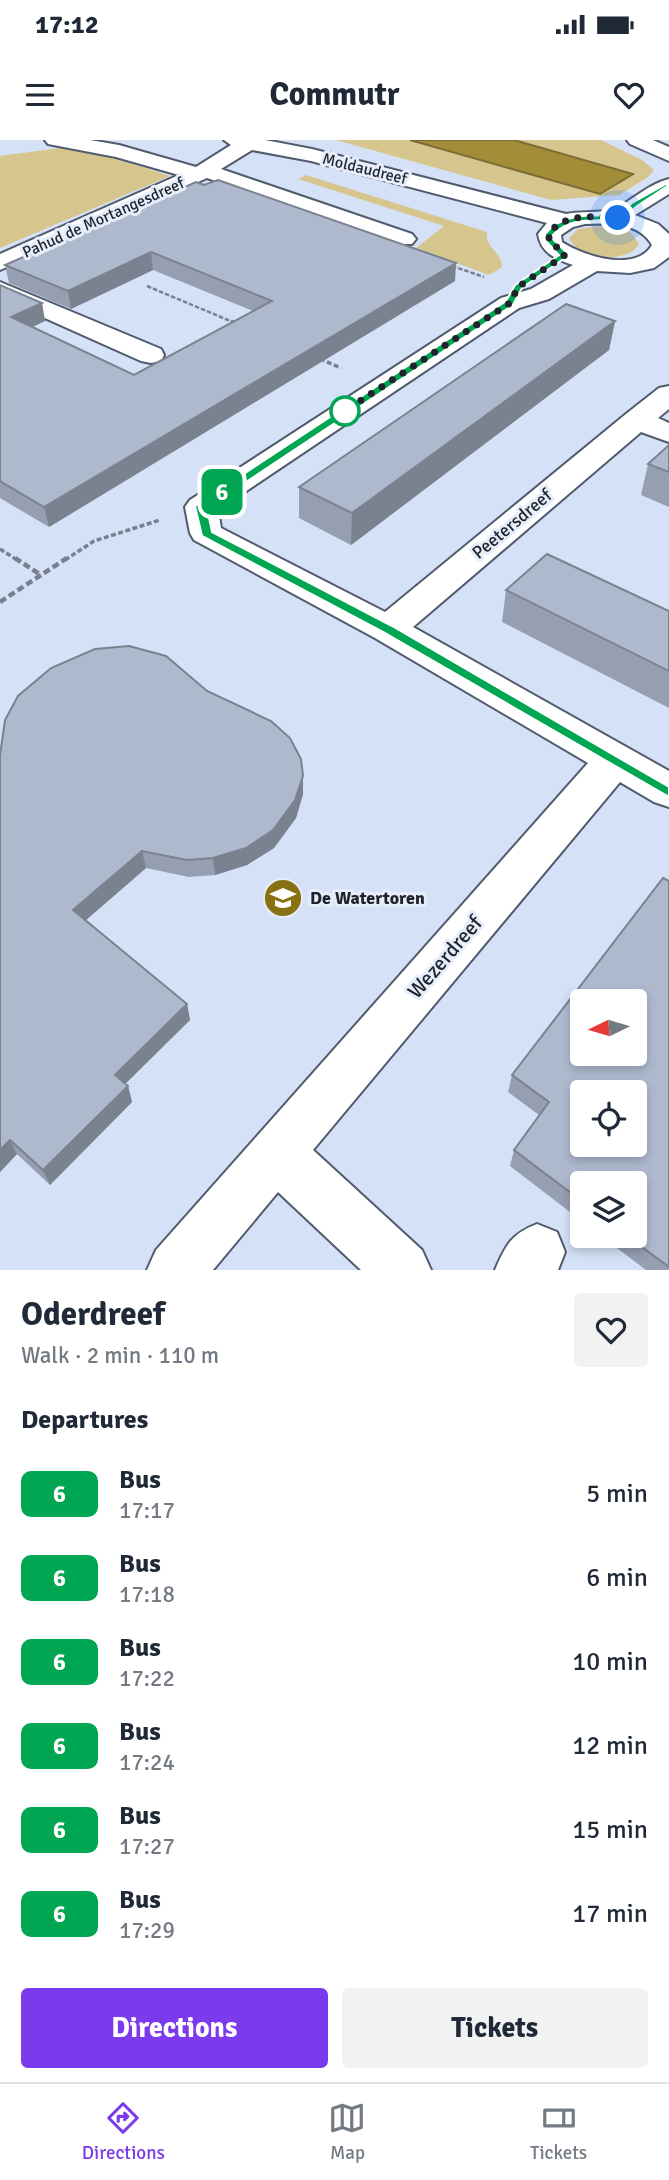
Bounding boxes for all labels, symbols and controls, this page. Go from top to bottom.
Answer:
text: 17:12 [35,9,99,41]
text: Commutr [269,75,400,114]
icon: menu [21,76,59,114]
icon: heart [610,76,648,114]
street label: Moldaudreef [320,149,410,189]
street label: Pahud de Mortangesdreef [19,173,188,263]
your location [600,200,635,235]
unlabelled marker [330,396,360,426]
line badge: 6 [199,469,245,515]
text: 6 [216,477,228,507]
street label: Peetersdreef [468,484,557,564]
school or university icon: De Watertoren [262,877,304,919]
place label: De Watertoren [310,887,425,909]
street label: Wezerdreef [402,910,489,1004]
north arrow [570,989,648,1066]
map controls [570,989,647,1248]
button: locate [570,1080,647,1157]
button: layers [570,1171,647,1248]
button: heart [574,1293,648,1367]
text: Oderdreef [21,1294,165,1335]
text: Walk · 2 min · 110 m [21,1341,219,1370]
text: Departures [21,1404,148,1436]
text: Bus [119,1464,161,1496]
text: 5 min [586,1478,648,1510]
text: 6 [53,1479,66,1509]
text: 17:17 [119,1496,175,1525]
text: Bus [119,1548,161,1580]
text: 6 min [586,1562,648,1594]
text: 6 [53,1563,66,1593]
text: 17:18 [119,1580,175,1609]
text: Bus [119,1632,161,1664]
text: 10 min [572,1646,648,1678]
text: 6 [53,1647,66,1677]
text: 17:22 [119,1664,175,1693]
text: Bus [119,1716,161,1748]
text: 12 min [572,1730,648,1762]
text: 6 [53,1731,66,1761]
text: 17:24 [119,1748,175,1777]
text: Bus [119,1800,161,1832]
text: 15 min [572,1814,648,1846]
text: 6 [53,1815,66,1845]
text: 17:27 [119,1832,175,1861]
text: Bus [119,1884,161,1916]
text: 17 min [572,1898,648,1930]
text: 6 [53,1899,66,1929]
text: 17:29 [119,1916,175,1945]
button: Directions [21,1988,328,2068]
button: Tickets [342,1988,648,2068]
tab: Directions [82,2099,165,2165]
tab: Map [328,2099,366,2165]
tab: Tickets [530,2099,587,2165]

